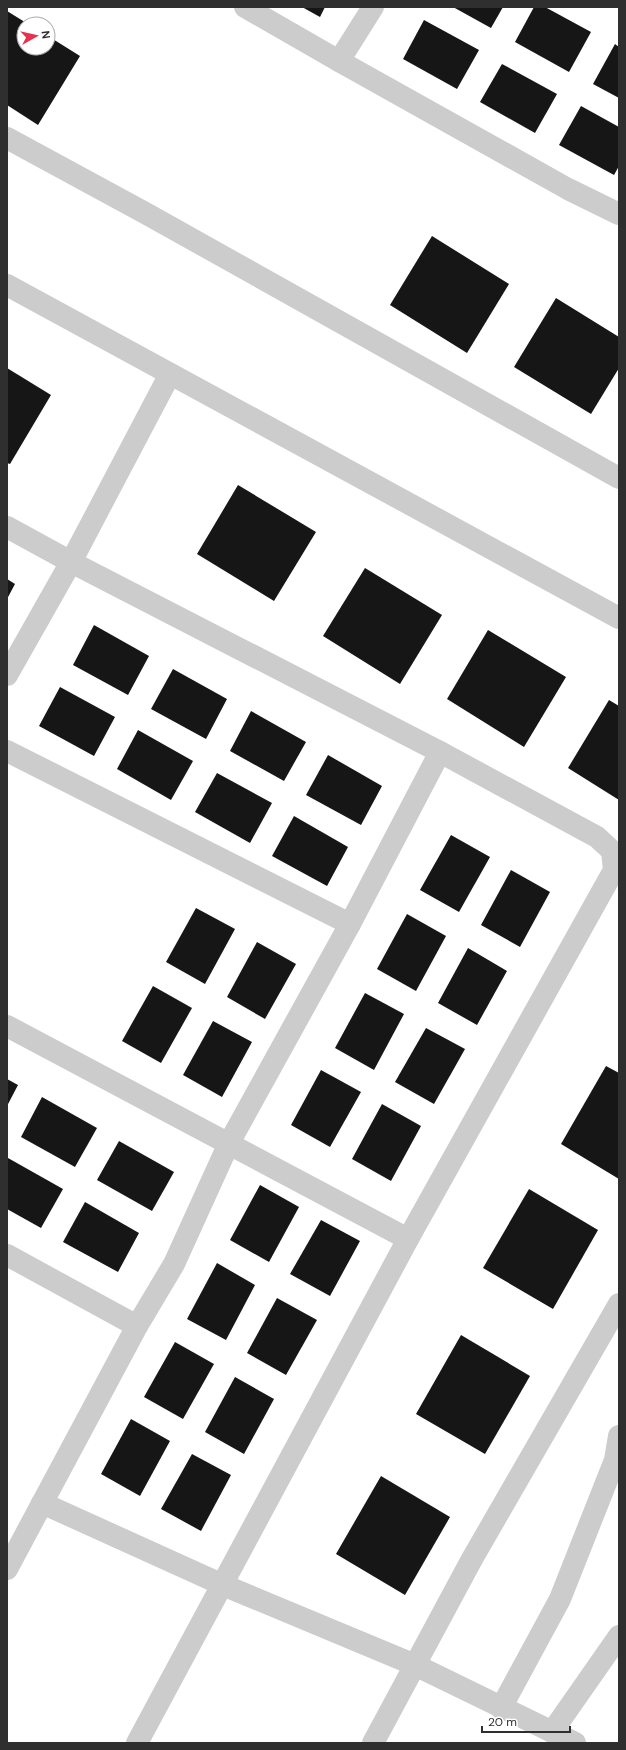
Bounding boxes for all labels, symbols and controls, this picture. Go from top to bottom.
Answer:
north arrow [16,16,56,56]
text: N [38,30,53,40]
scale bar [482,1708,570,1734]
text: 20 m [488,1714,517,1730]

